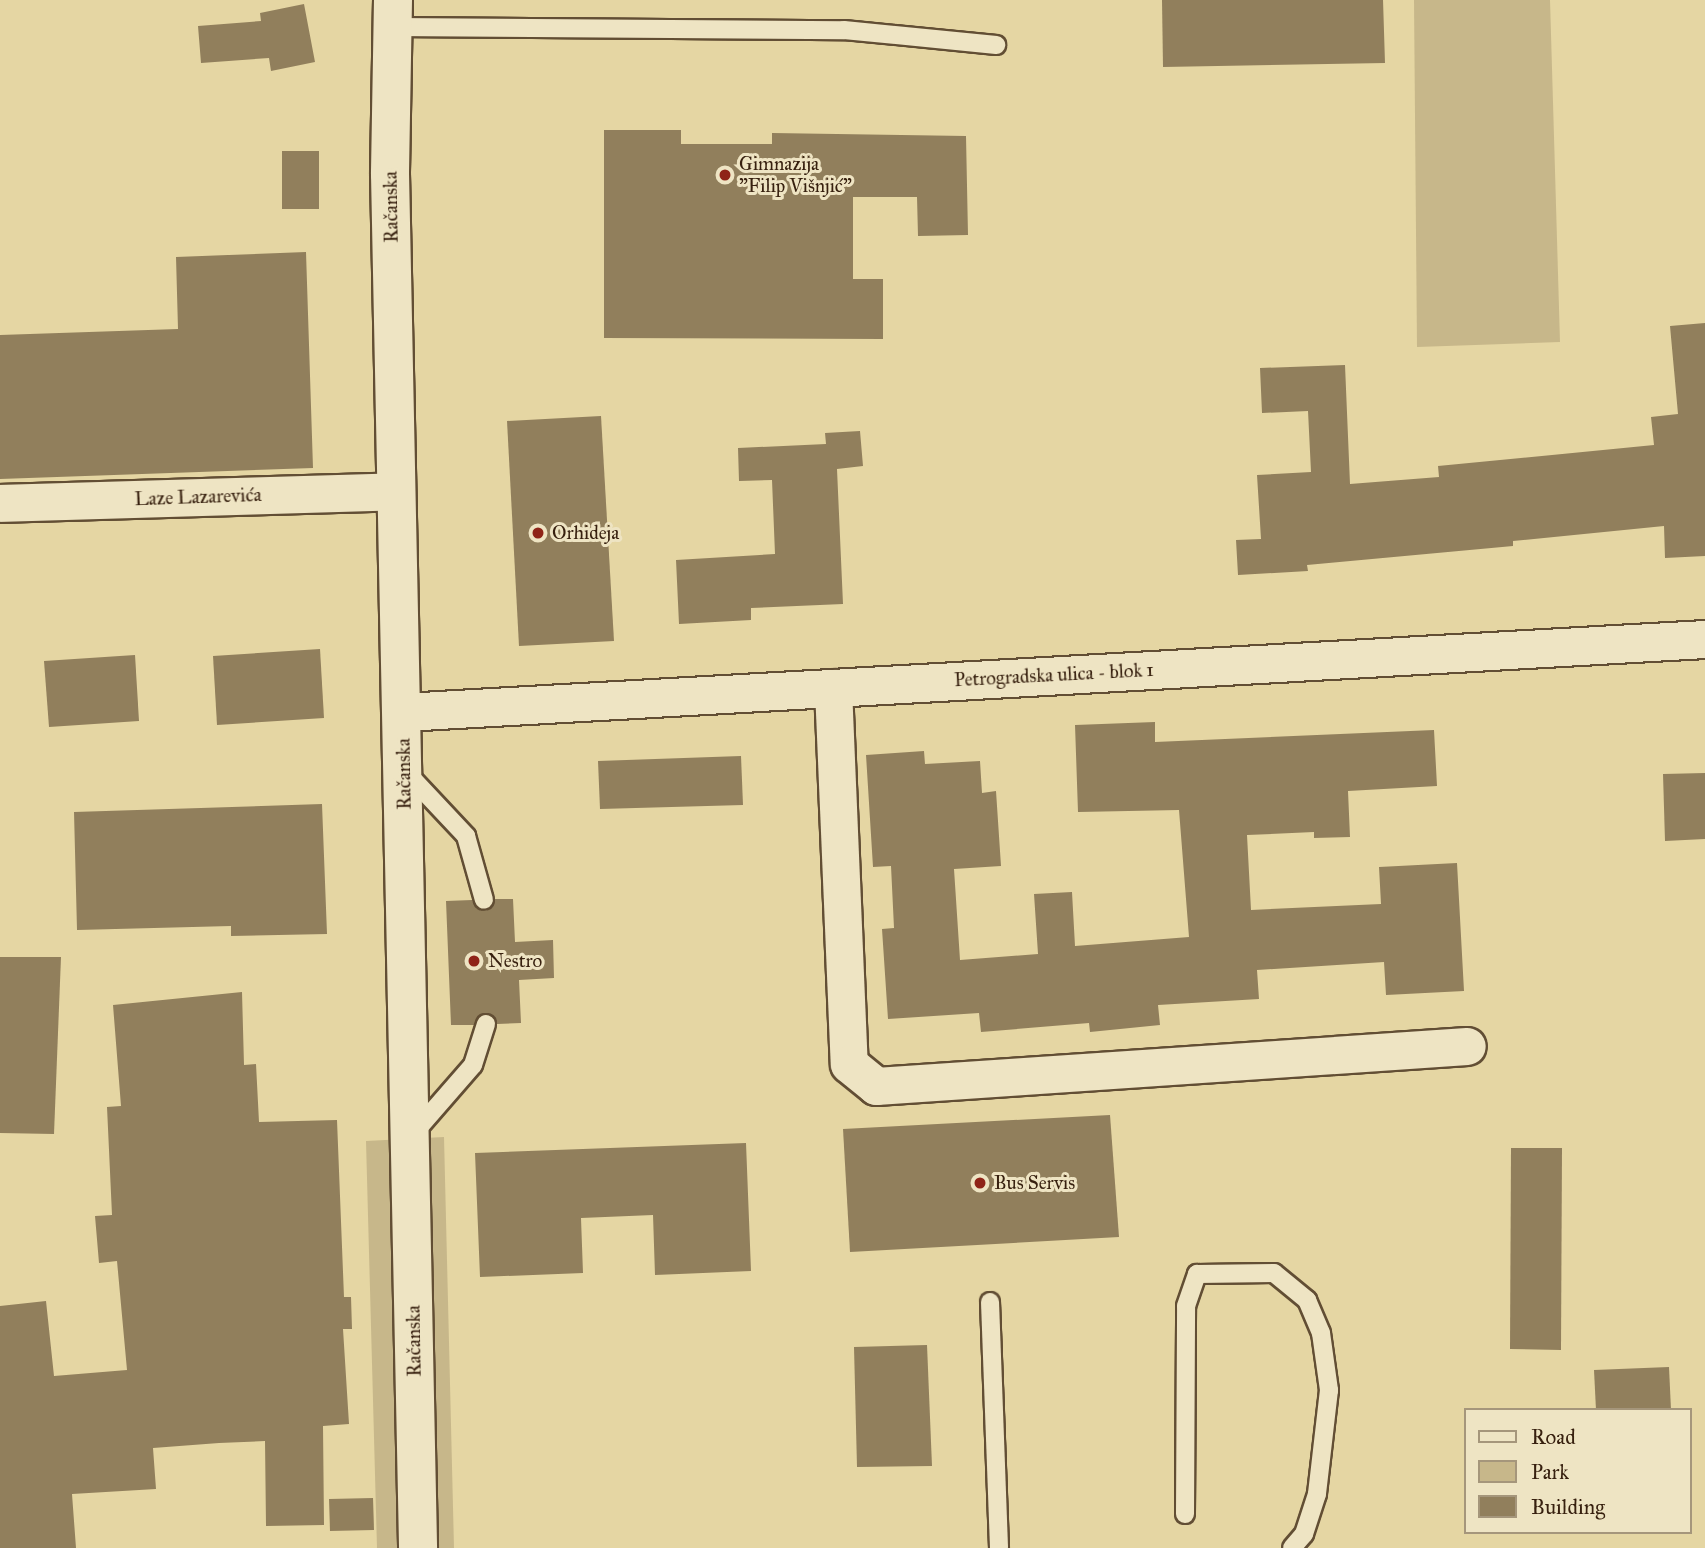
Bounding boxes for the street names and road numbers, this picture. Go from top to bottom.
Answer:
street label: Račanska [379,171,403,243]
street label: Laze Lazarevića [134,483,262,511]
street label: Petrogradska ulica - blok 1 [954,658,1154,692]
street label: Račanska [392,738,416,810]
street label: Račanska [402,1305,426,1377]

